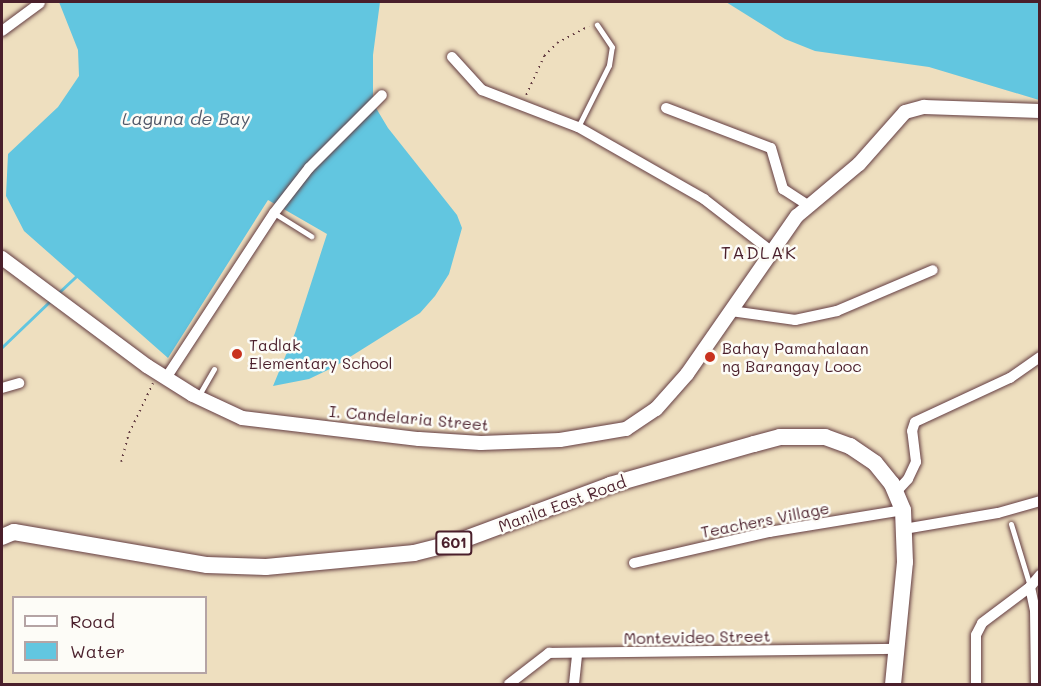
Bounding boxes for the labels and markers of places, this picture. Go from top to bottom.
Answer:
place label: Tadlak Elementary School [249,335,393,373]
place label: Bahay Pamahalaan ng Barangay Looc [722,338,869,376]
marker: Tadlak Elementary School [230,347,244,361]
marker: Bahay Pamahalaan ng Barangay Looc [703,350,717,364]

